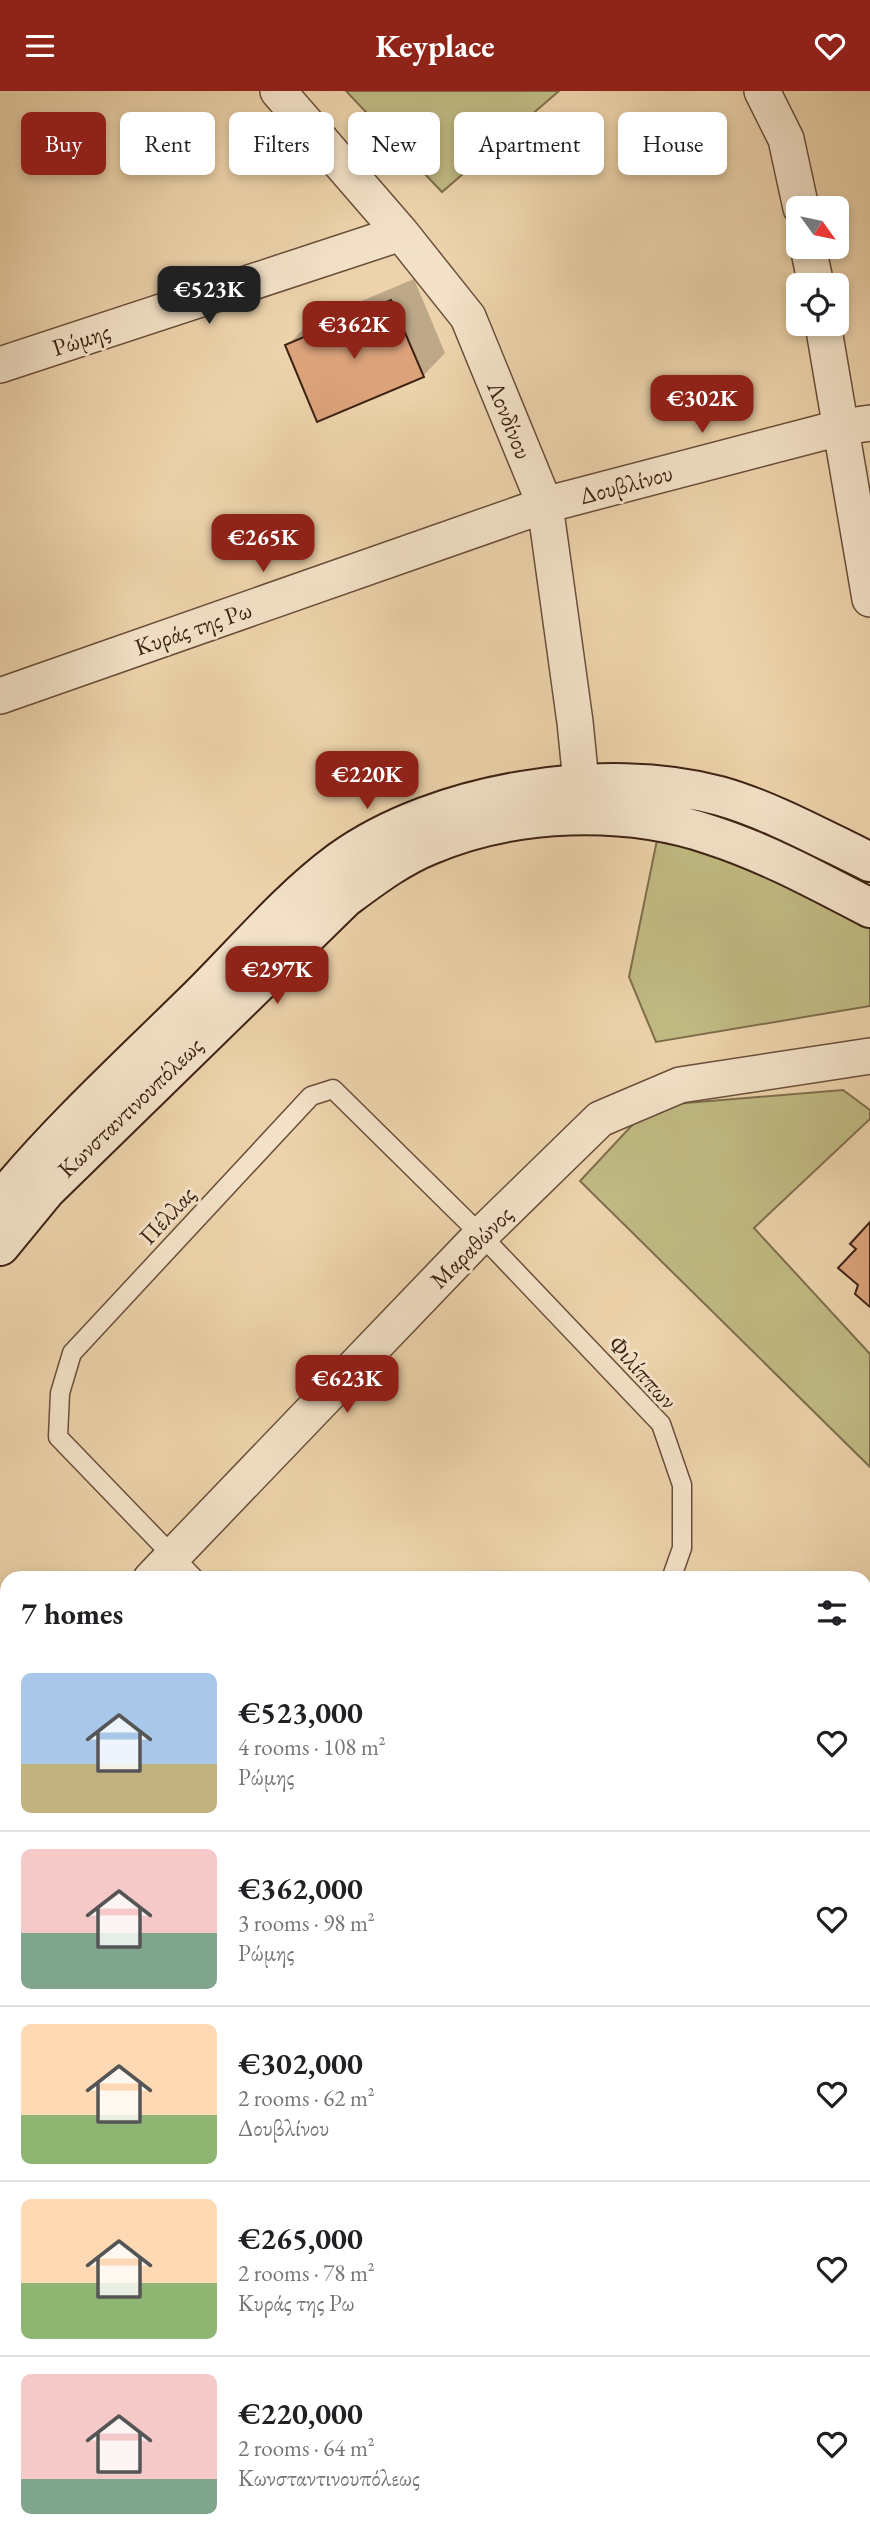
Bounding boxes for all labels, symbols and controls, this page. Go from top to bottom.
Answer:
text: Keyplace [375,25,495,67]
icon: menu [21,27,59,65]
icon: heart [811,27,849,65]
chip: Buy [21,112,106,175]
chip: Rent [120,112,215,175]
chip: Filters [229,112,334,175]
chip: New [348,112,440,175]
chip: Apartment [454,112,604,175]
chip: House [618,112,727,175]
north arrow [786,196,849,259]
map controls [786,196,849,336]
pin: €523K [160,267,258,326]
button: locate [786,273,849,336]
text: €523K [173,274,245,304]
pin: €362K [305,301,403,361]
text: €362K [318,309,390,339]
street label: Ρώμης [48,315,114,363]
pin: €302K [653,375,751,435]
street label: Λονδίνου [480,376,540,464]
text: €302K [666,383,738,413]
street label: Δουβλίνου [576,457,676,511]
pin: €265K [214,515,312,574]
text: €265K [227,522,299,552]
street label: Κυράς της Ρω [130,594,256,662]
pin: €220K [318,751,416,811]
text: €220K [331,759,403,789]
pin: €297K [228,947,326,1006]
text: €297K [241,954,313,984]
street label: Κωνσταντινουπόλεως [51,1030,209,1184]
street label: Πέλλας [132,1179,202,1251]
street label: Μαραθώνος [423,1199,519,1295]
street label: Φιλίππων [602,1329,684,1415]
pin: €623K [298,1355,396,1415]
text: €623K [311,1363,383,1393]
text: 7 homes [21,1594,123,1633]
icon: filters [813,1594,851,1632]
text: €523,000 [238,1693,363,1732]
icon: home [77,1701,161,1785]
icon: heart [813,1724,851,1762]
text: 4 rooms · 108 m² [238,1732,386,1762]
text: Ρώμης [238,1762,295,1792]
text: €362,000 [238,1869,363,1908]
icon: home [77,1877,161,1961]
icon: heart [813,1900,851,1938]
text: 3 rooms · 98 m² [238,1908,375,1938]
text: Ρώμης [238,1938,295,1968]
text: €302,000 [238,2044,363,2083]
icon: home [77,2052,161,2136]
icon: heart [813,2075,851,2113]
text: 2 rooms · 62 m² [238,2083,375,2113]
text: Δουβλίνου [238,2113,329,2143]
text: €265,000 [238,2219,363,2258]
icon: home [77,2227,161,2311]
icon: heart [813,2250,851,2288]
text: 2 rooms · 78 m² [238,2258,375,2288]
text: Κυράς της Ρω [238,2288,355,2318]
text: €220,000 [238,2394,363,2433]
icon: home [77,2402,161,2486]
icon: heart [813,2425,851,2463]
text: 2 rooms · 64 m² [238,2433,375,2463]
text: Κωνσταντινουπόλεως [238,2463,420,2493]

